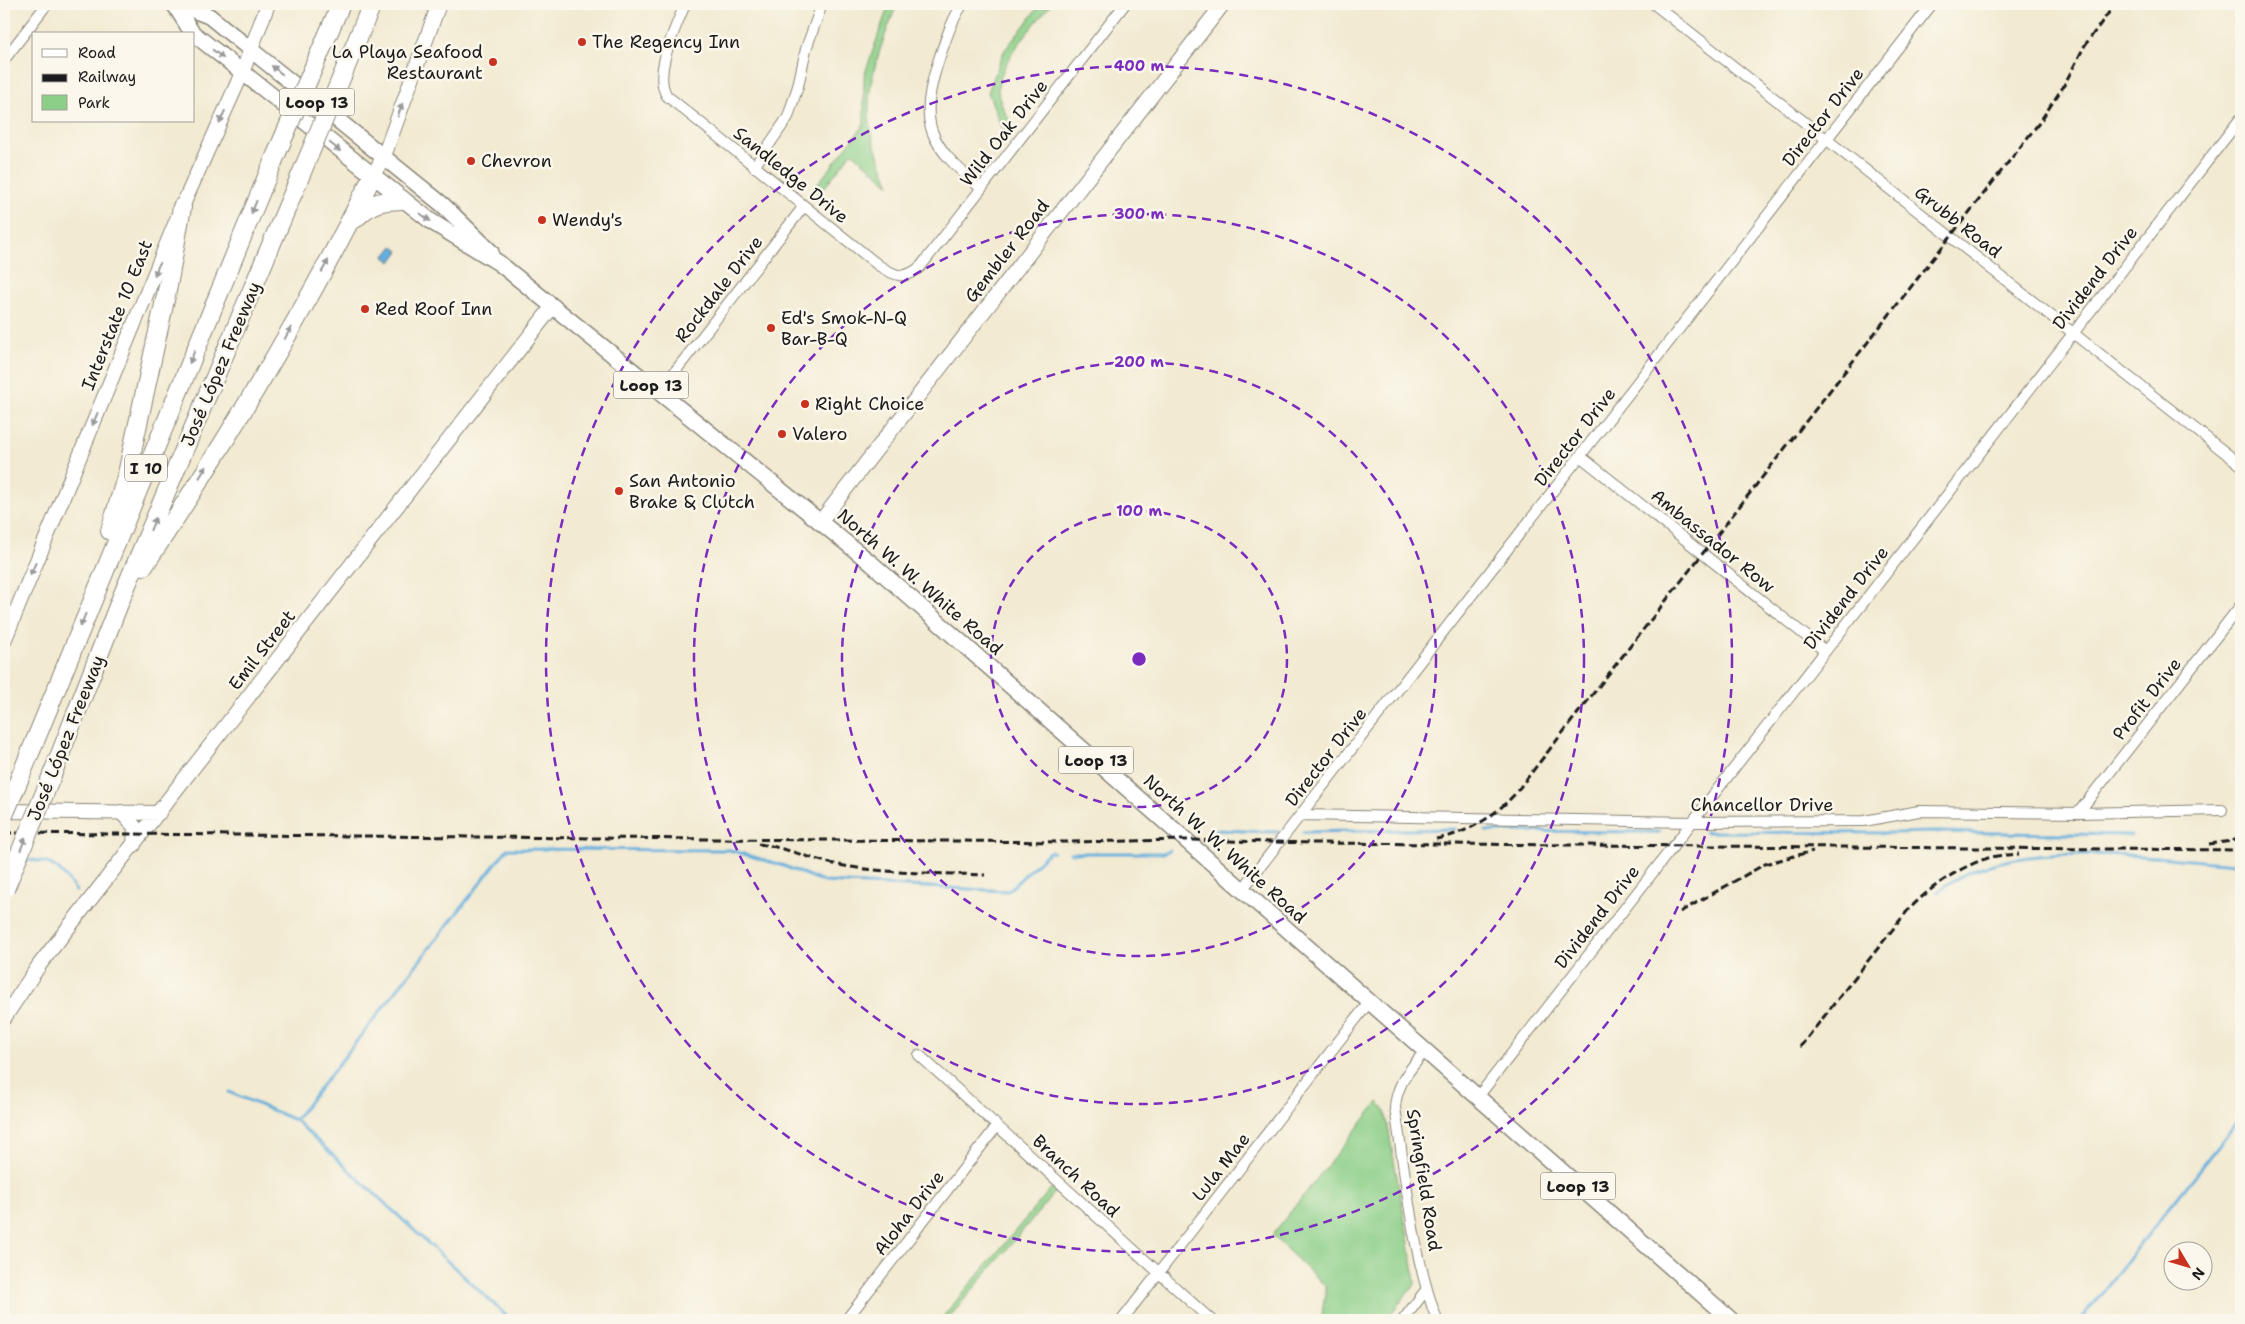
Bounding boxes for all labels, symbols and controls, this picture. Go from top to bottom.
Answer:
place label: The Regency Inn [592,30,740,54]
legend [32,32,195,122]
marker: The Regency Inn [576,36,588,48]
place label: La Playa Seafood Restaurant [332,40,483,85]
text: Road [78,43,116,63]
one-way arrow [211,48,224,59]
marker: La Playa Seafood Restaurant [487,56,499,68]
text: 400 m [1114,56,1164,76]
street label: Director Drive [1777,62,1869,172]
one-way arrow [271,65,284,76]
text: Railway [78,67,136,87]
street label: Wild Oak Drive [955,75,1053,191]
road number: Loop 13 [280,88,354,115]
text: Park [78,93,110,113]
one-way arrow [397,102,404,117]
one-way arrow [218,110,226,124]
street label: Sandledge Drive [729,121,853,229]
one-way arrow [328,142,341,153]
place label: Chevron [481,149,552,173]
marker: Chevron [465,155,477,167]
street label: Grubb Road [1909,180,2007,264]
street label: Gembler Road [959,195,1055,307]
one-way arrow [250,200,258,214]
text: 300 m [1114,204,1164,224]
place label: Wendy's [552,208,623,232]
one-way arrow [418,211,431,222]
marker: Wendy's [536,214,548,226]
street label: Dividend Drive [2047,221,2143,335]
street label: Rockdale Drive [670,231,768,347]
street label: Interstate 10 East [76,236,158,394]
one-way arrow [321,260,330,273]
one-way arrow [152,261,160,276]
street label: José López Freeway [175,278,267,450]
place label: Red Roof Inn [375,297,492,321]
marker: Red Roof Inn [359,303,371,315]
place label: Ed's Smok-N-Q Bar-B-Q [781,306,907,351]
marker: Ed's Smok-N-Q Bar-B-Q [765,322,777,334]
one-way arrow [284,326,292,341]
one-way arrow [188,350,196,365]
text: 200 m [1114,352,1164,372]
road number: Loop 13 [614,372,688,398]
street label: Director Drive [1529,382,1621,492]
place label: Right Choice [815,392,924,416]
marker: Right Choice [799,398,811,410]
one-way arrow [90,412,98,426]
place label: Valero [792,422,847,446]
marker: Valero [776,428,788,440]
road number: I 10 [125,454,167,482]
one-way arrow [199,465,208,478]
place label: San Antonio Brake & Clutch [629,469,755,514]
street label: Ambassador Row [1646,483,1780,599]
marker: San Antonio Brake & Clutch [613,485,625,497]
text: 100 m [1116,501,1162,521]
street label: North W. W. White Road [832,503,1008,661]
one-way arrow [149,516,157,531]
street label: Dividend Drive [1798,541,1894,655]
one-way arrow [29,562,37,577]
street label: Emil Street [223,605,301,695]
one-way arrow [79,613,87,628]
centre of rings [1130,650,1148,668]
street label: José López Freeway [22,651,110,825]
street label: Profit Drive [2107,653,2187,745]
street label: Director Drive [1280,702,1372,812]
road number: Loop 13 [1058,746,1134,774]
street label: North W. W. White Road [1138,769,1312,929]
street label: Chancellor Drive [1691,793,1833,817]
one-way arrow [19,836,27,851]
street label: Dividend Drive [1549,860,1645,974]
street label: Springfield Road [1401,1107,1447,1253]
street label: Lula Mae [1187,1128,1255,1206]
street label: Branch Road [1027,1129,1125,1223]
street label: Aloha Drive [868,1166,950,1260]
road number: Loop 13 [1540,1172,1616,1200]
north arrow [2162,1242,2212,1292]
text: N [2188,1264,2209,1284]

